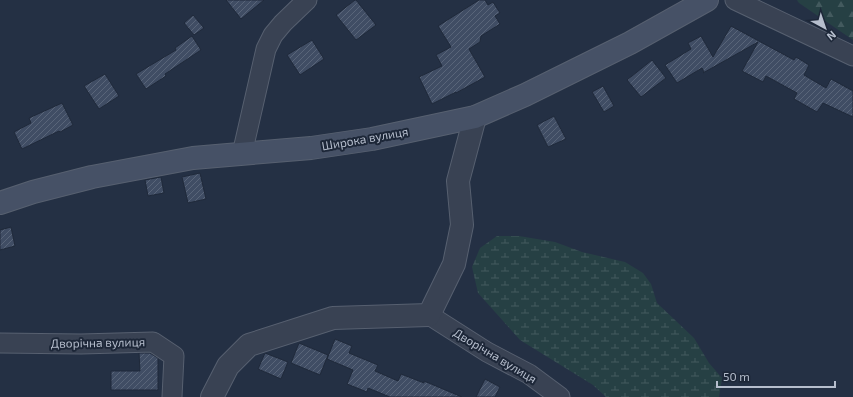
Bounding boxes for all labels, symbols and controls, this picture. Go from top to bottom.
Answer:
north arrow [805,8,845,48]
text: N [824,29,839,44]
street label: Широка вулиця [320,124,409,154]
street label: Дворічна вулиця [451,325,540,386]
street label: Дворічна вулиця [51,334,145,351]
scale bar [717,363,835,389]
text: 50 m [723,369,750,383]

